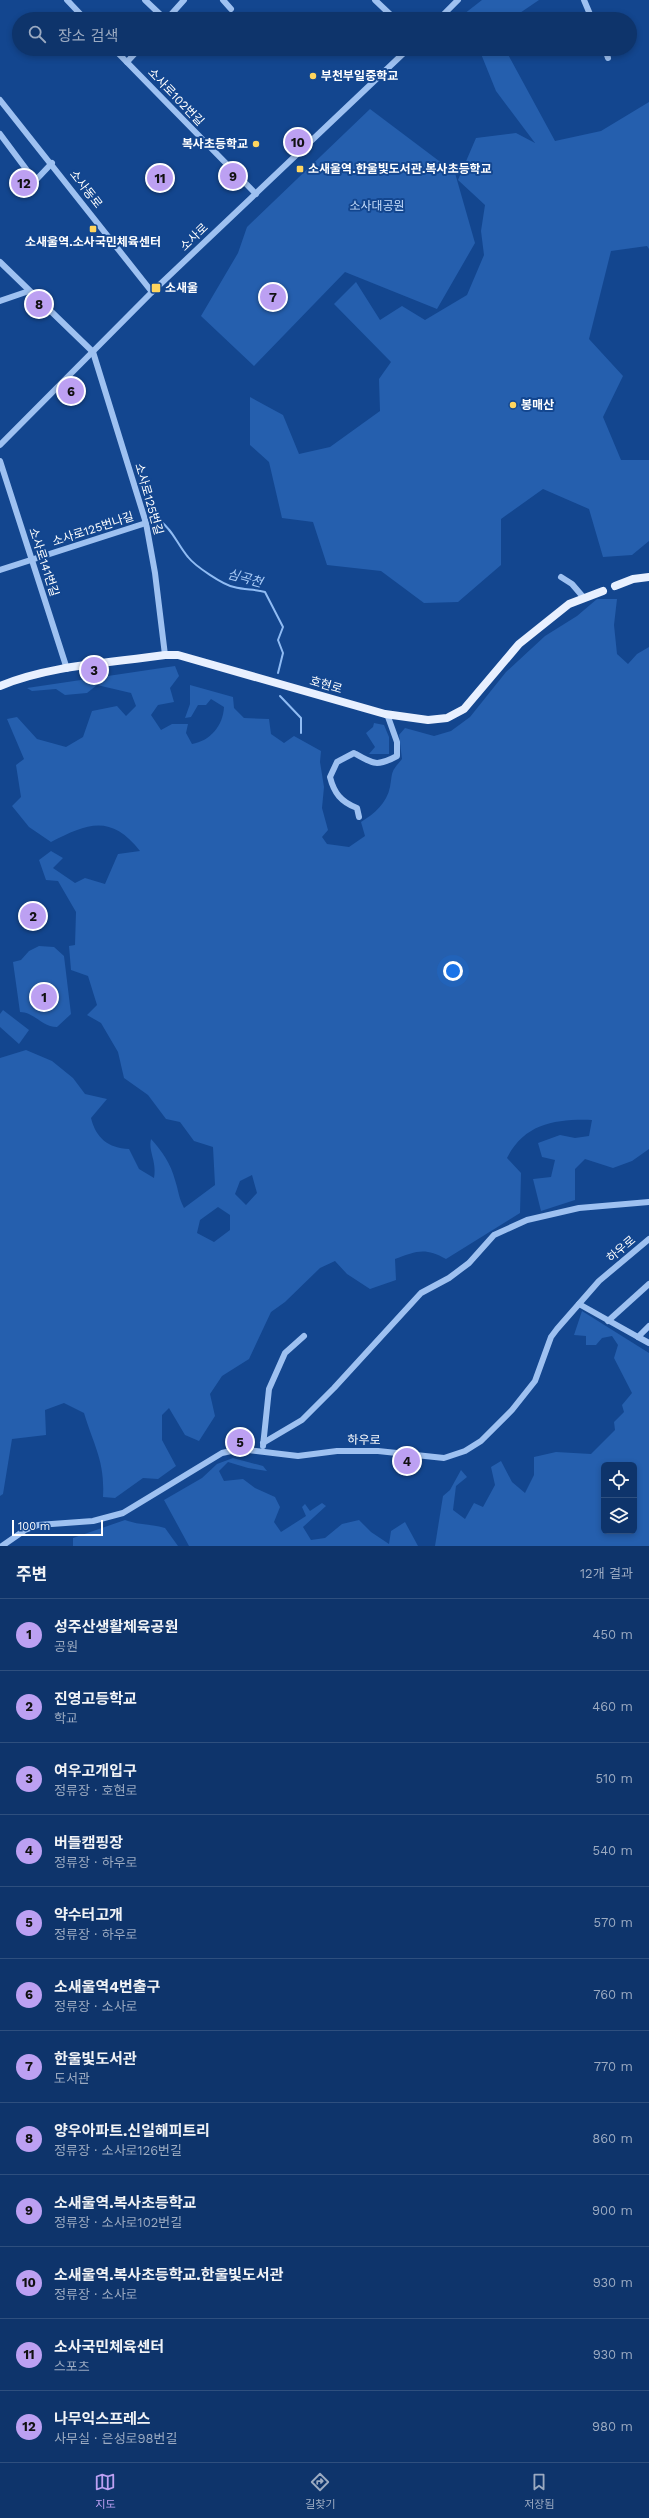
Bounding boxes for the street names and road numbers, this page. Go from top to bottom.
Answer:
street label: 소사로102번길 [145,65,207,129]
street label: 소사동로 [67,167,105,211]
street label: 소사로 [177,220,211,254]
street label: 소사로125번길 [132,462,166,536]
street label: 소사로125번나길 [50,509,136,549]
street label: 소사로141번길 [26,526,62,598]
street label: 호현로 [308,674,344,696]
street label: 하우로 [604,1233,638,1265]
street label: 하우로 [347,1433,381,1447]

